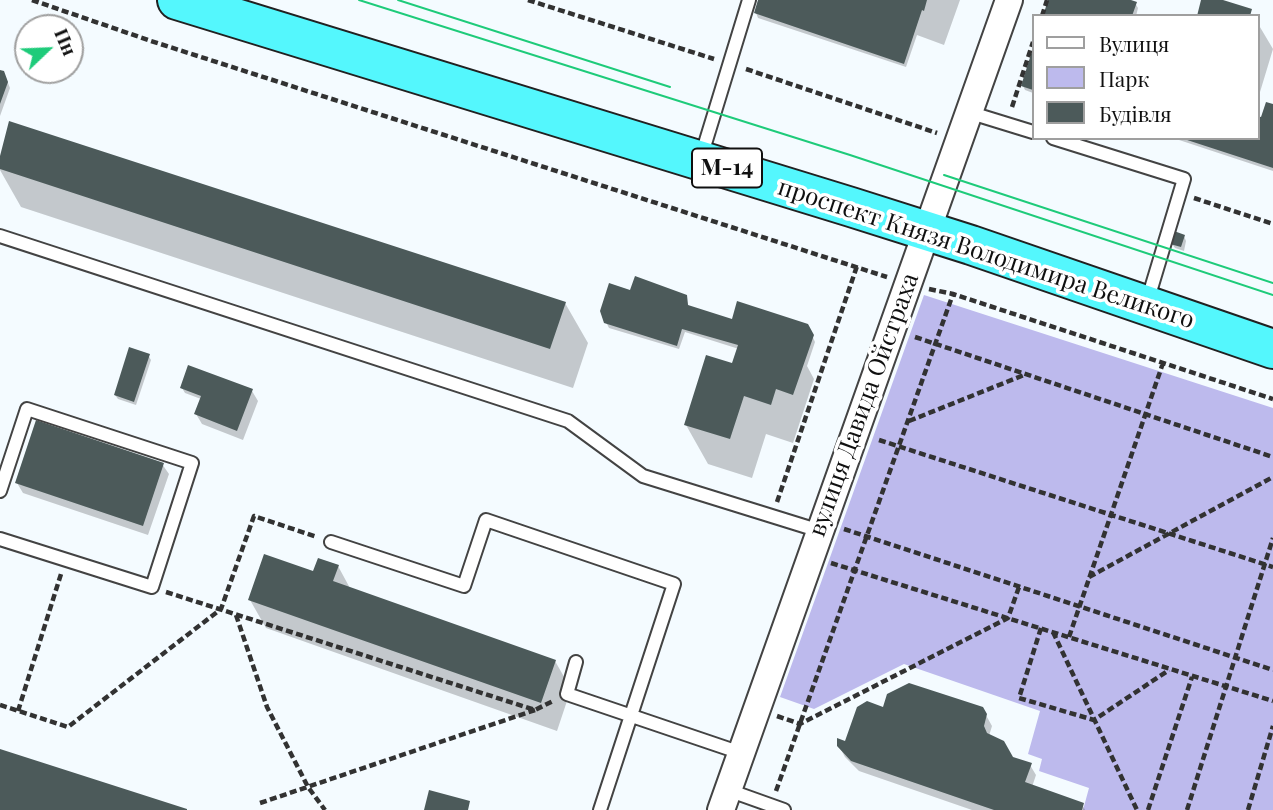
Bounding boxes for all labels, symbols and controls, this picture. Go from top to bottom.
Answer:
north arrow [14,14,84,84]
legend [1032,14,1259,140]
text: Пн [49,24,84,59]
text: Вулиця [1099,29,1169,57]
text: Парк [1099,64,1149,92]
text: Будівля [1099,99,1172,127]
road number: М-14 [692,148,762,188]
street label: проспект Князя Володимира Великого [774,173,1198,335]
street label: вулиця Давида Ойстраха [803,269,925,541]

